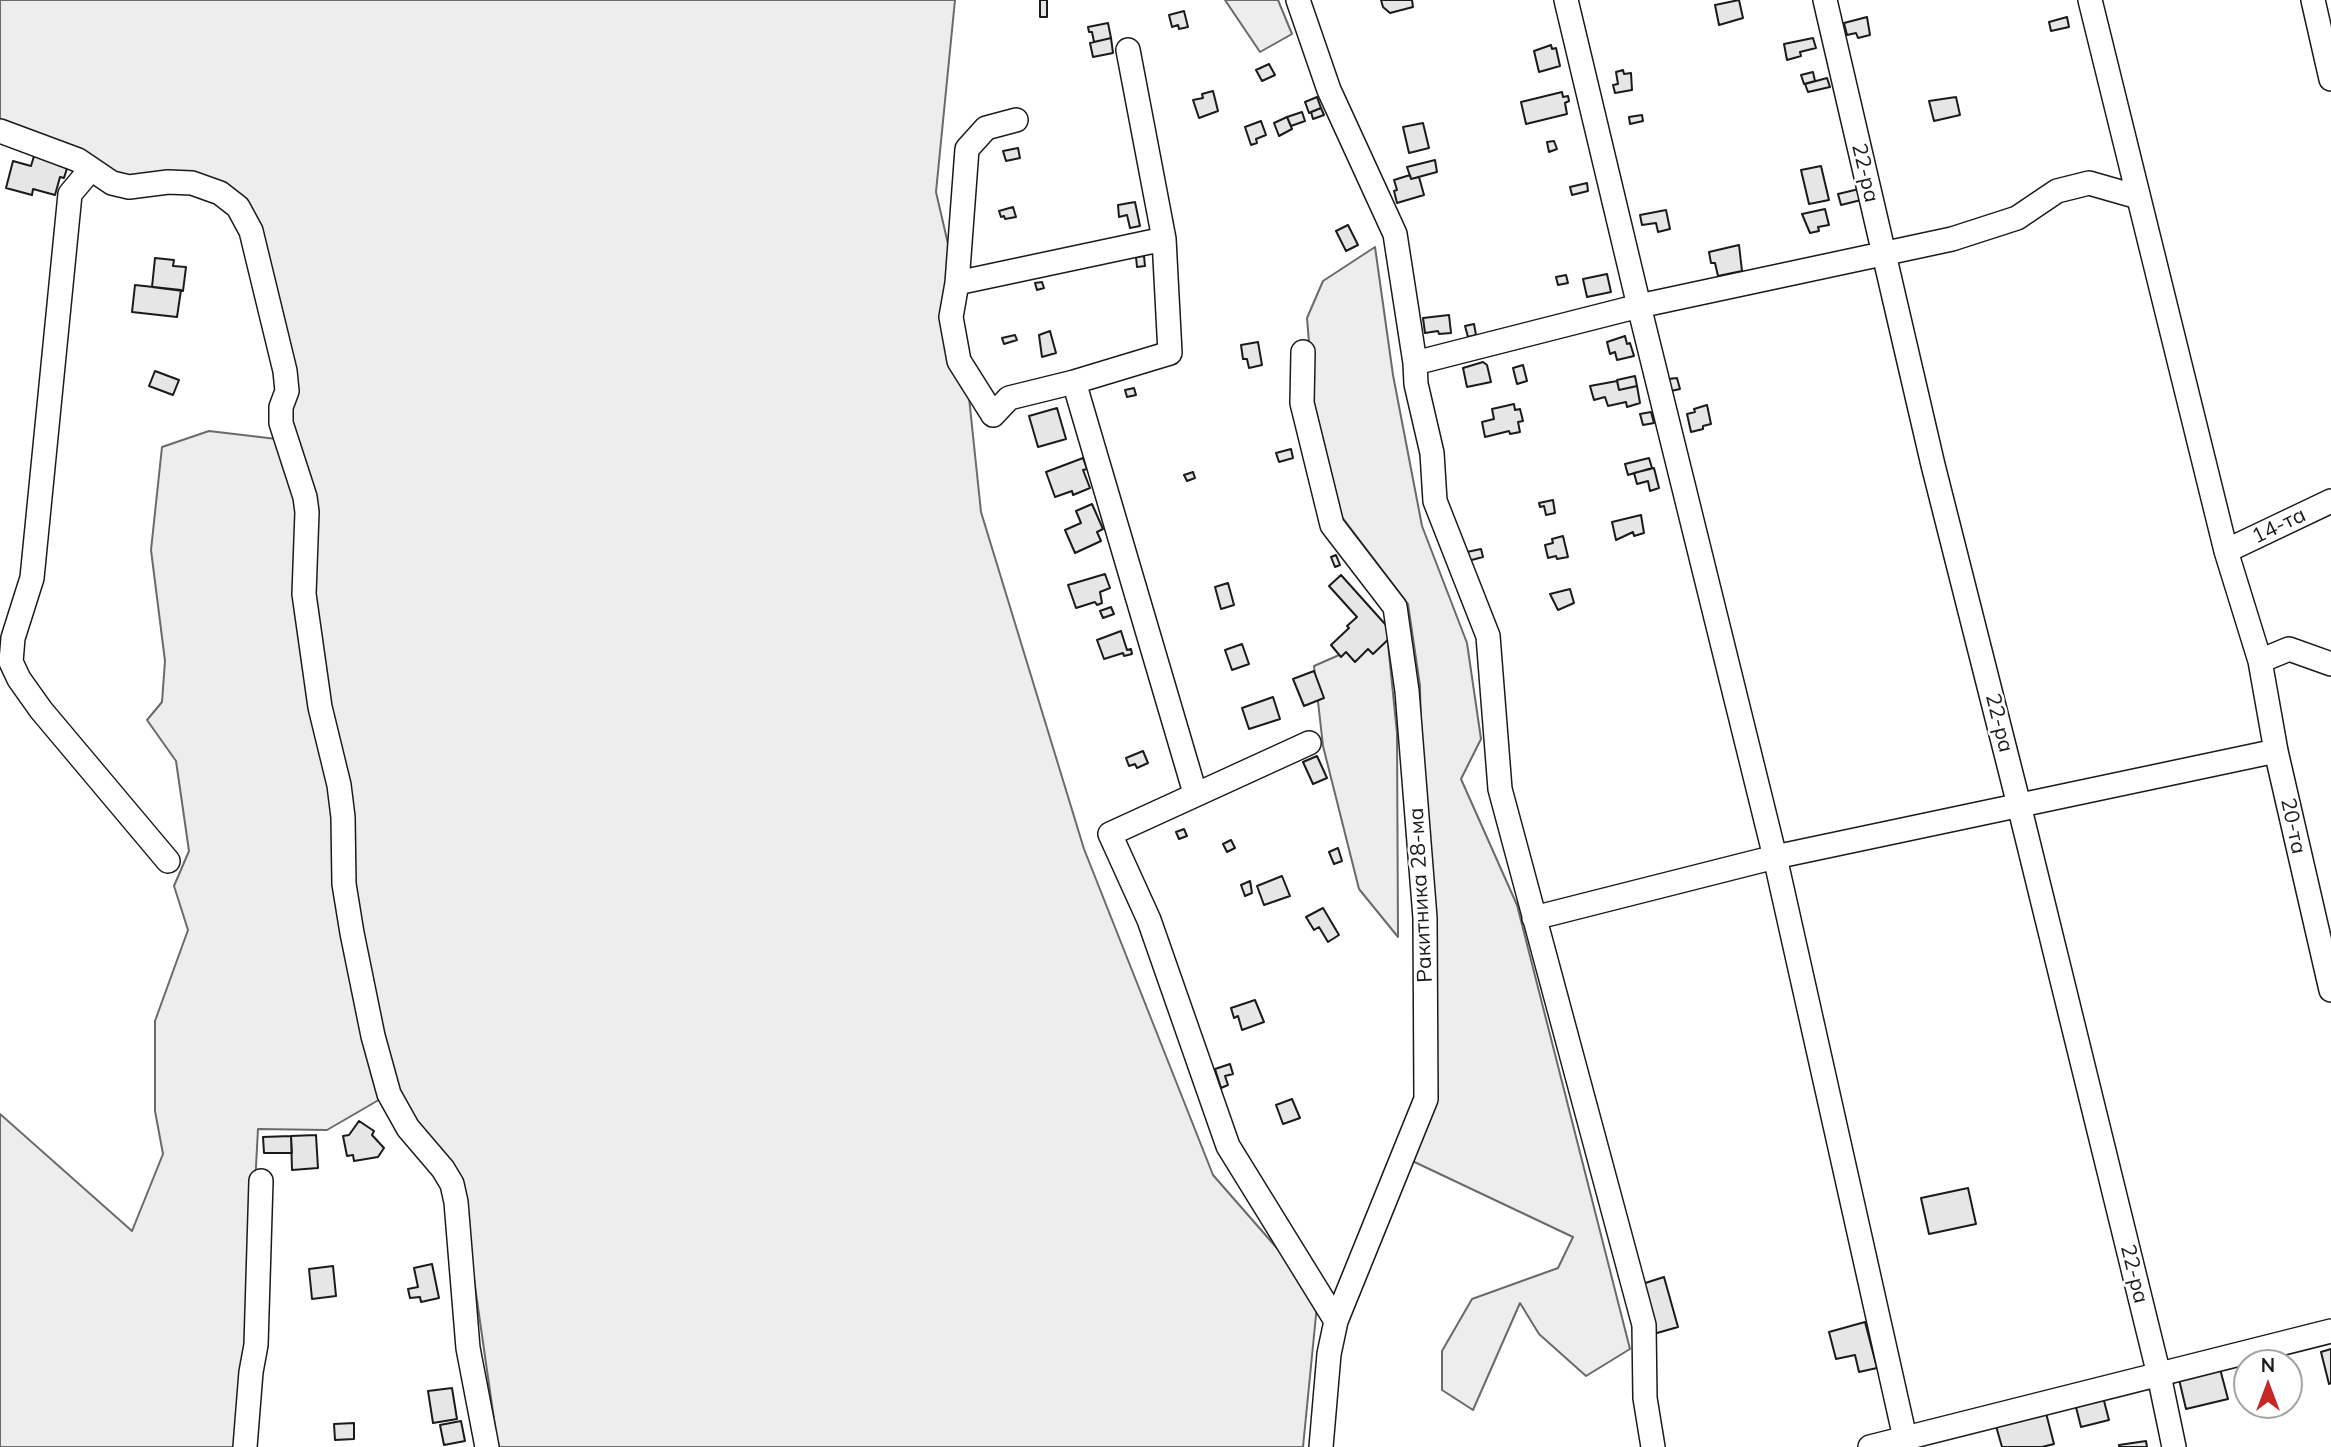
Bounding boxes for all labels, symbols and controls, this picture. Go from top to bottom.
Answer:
street label: 22-ра [1846,141,1884,205]
street label: 14-та [2248,502,2310,550]
street label: 22-ра [1980,691,2018,755]
street label: 20-та [2275,796,2311,856]
street label: Ракитника 28-ма [1404,807,1438,983]
street label: 22-ра [2115,1242,2153,1306]
north arrow [2233,1349,2303,1419]
text: N [2261,1353,2275,1377]

